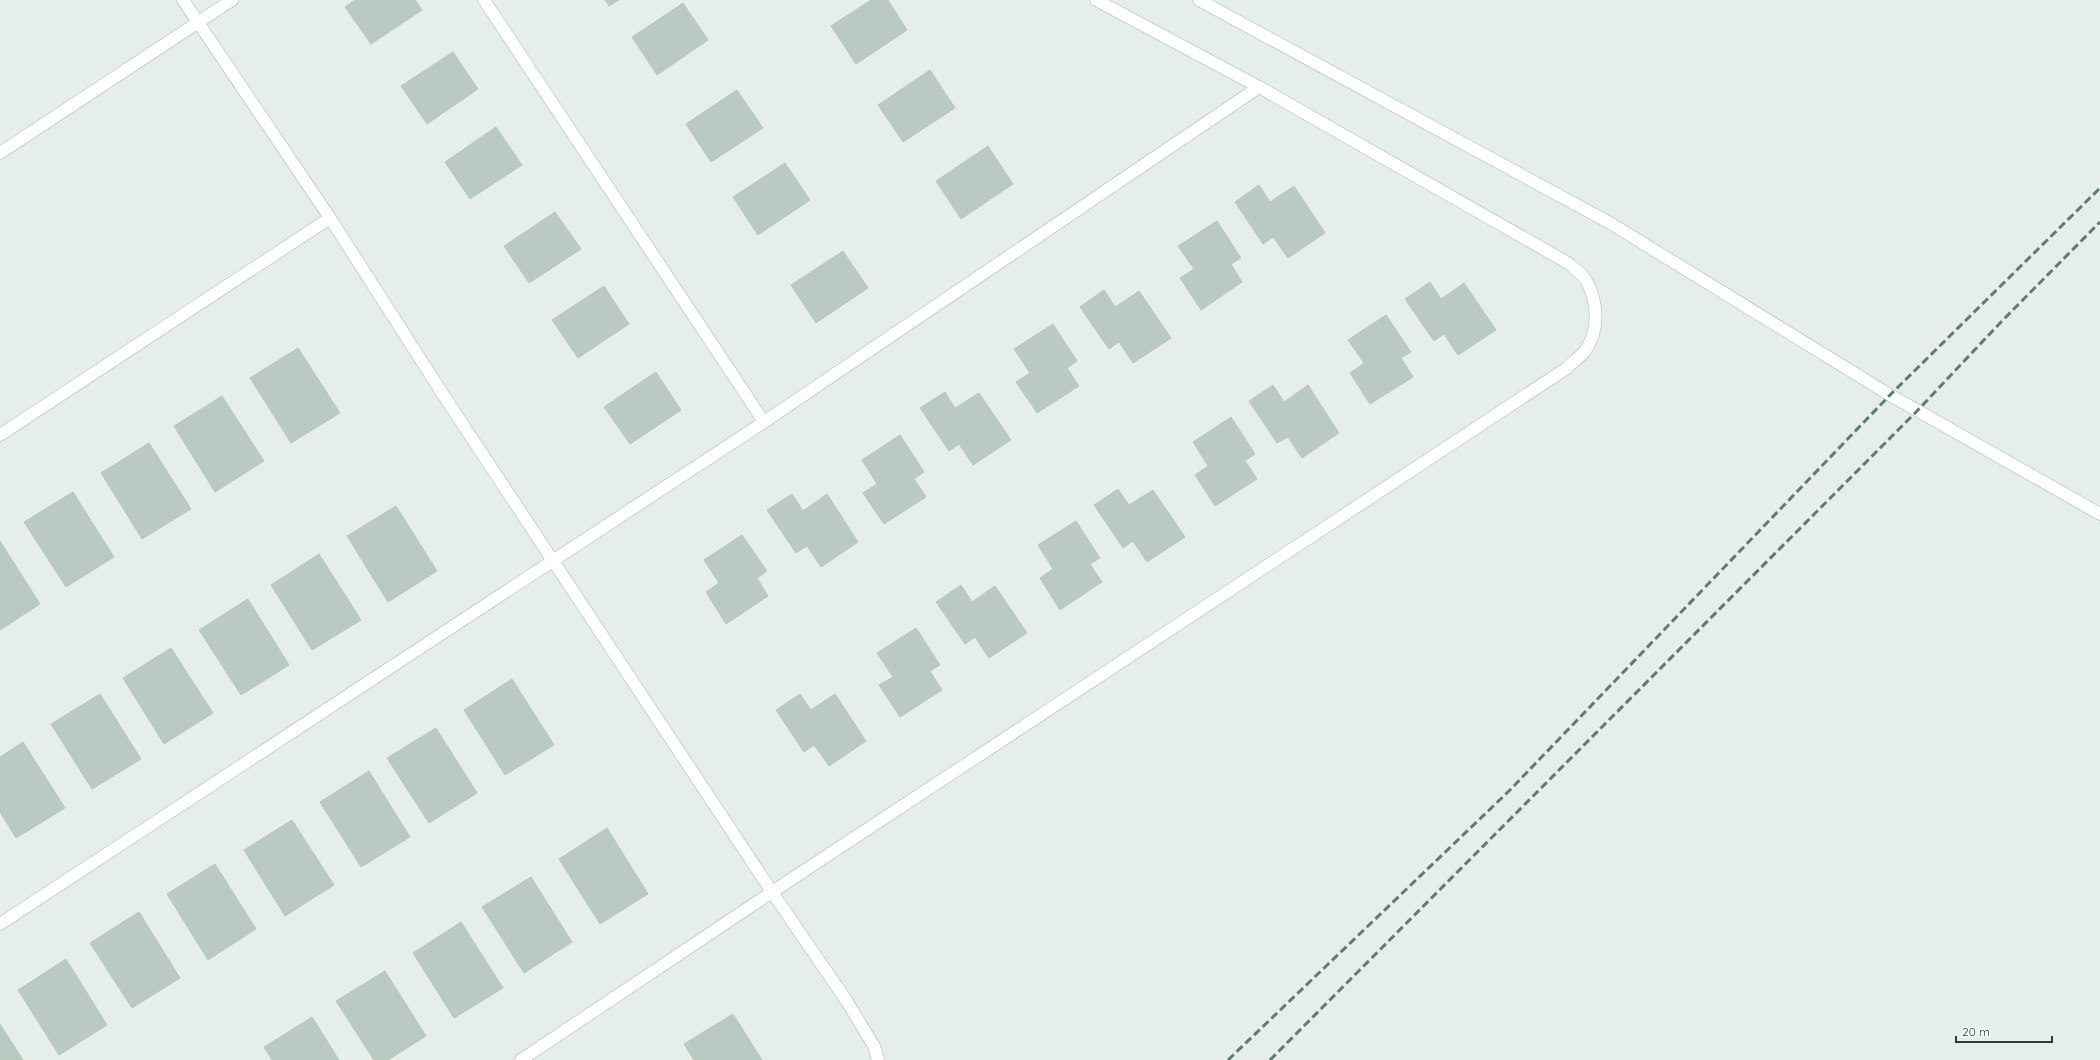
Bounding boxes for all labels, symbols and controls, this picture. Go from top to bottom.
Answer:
scale bar [1956,1018,2052,1044]
text: 20 m [1962,1024,1990,1039]

